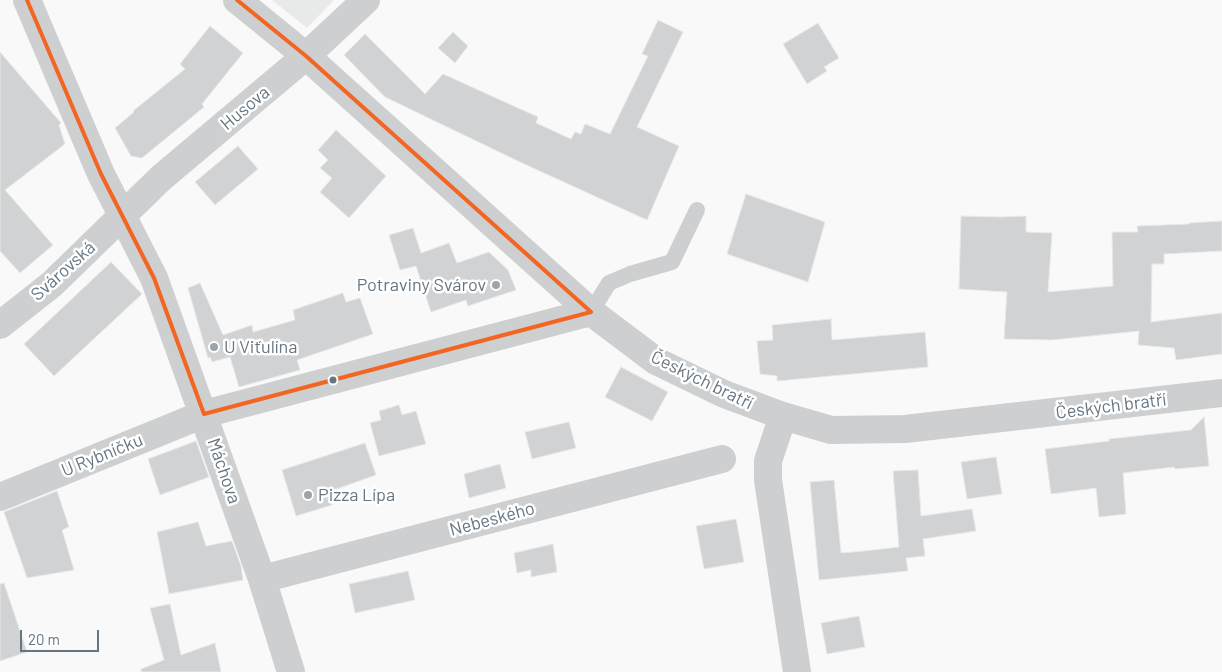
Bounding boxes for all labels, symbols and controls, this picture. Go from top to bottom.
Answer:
street label: Husova [216,81,274,135]
street label: Svárovská [27,237,99,305]
place label: Potraviny Svárov [357,274,486,296]
marker: Potraviny Svárov [490,279,502,291]
place label: U Viťulína [224,336,298,358]
marker: U Viťulína [208,341,220,353]
street label: Českých bratří [647,346,757,414]
unlabelled marker [328,375,338,385]
street label: Českých bratří [1055,389,1167,423]
street label: U Rybníčku [58,429,146,481]
street label: Máchova [203,435,245,507]
place label: Pizza Lípa [318,484,395,506]
marker: Pizza Lípa [302,489,314,501]
street label: Nebeského [447,497,537,541]
scale bar [22,620,101,652]
text: 20 m [28,630,60,648]

